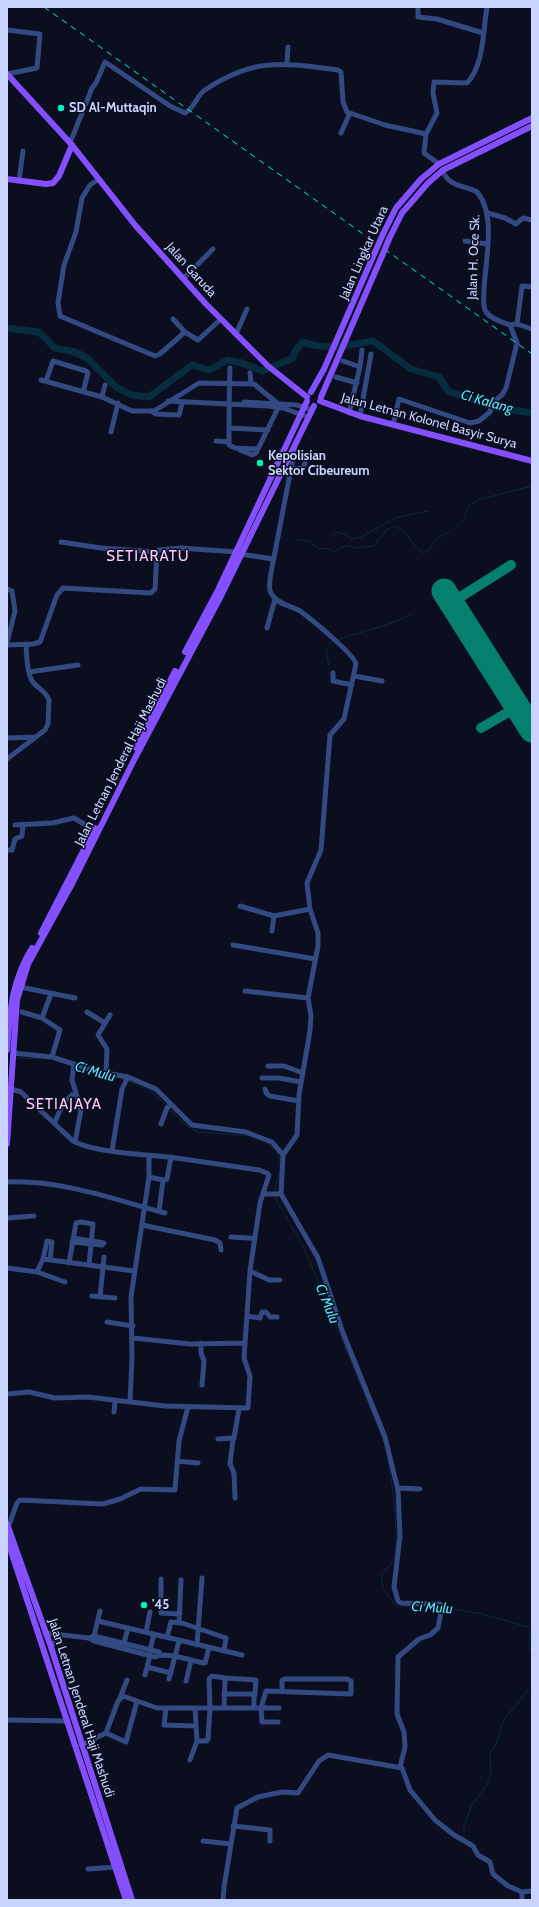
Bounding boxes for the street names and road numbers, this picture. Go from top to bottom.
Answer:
street label: Jalan Lingkar Utara [336,204,392,302]
street label: Jalan H. Oce Sk. [465,214,483,300]
street label: Jalan Garuda [162,239,220,301]
street label: Jalan Letnan Kolonel Basyir Surya [340,390,518,452]
street label: Jalan Letnan Jenderal Haji Mashudi [72,675,170,849]
street label: Jalan Letnan Jenderal Haji Mashudi [45,1617,117,1799]

